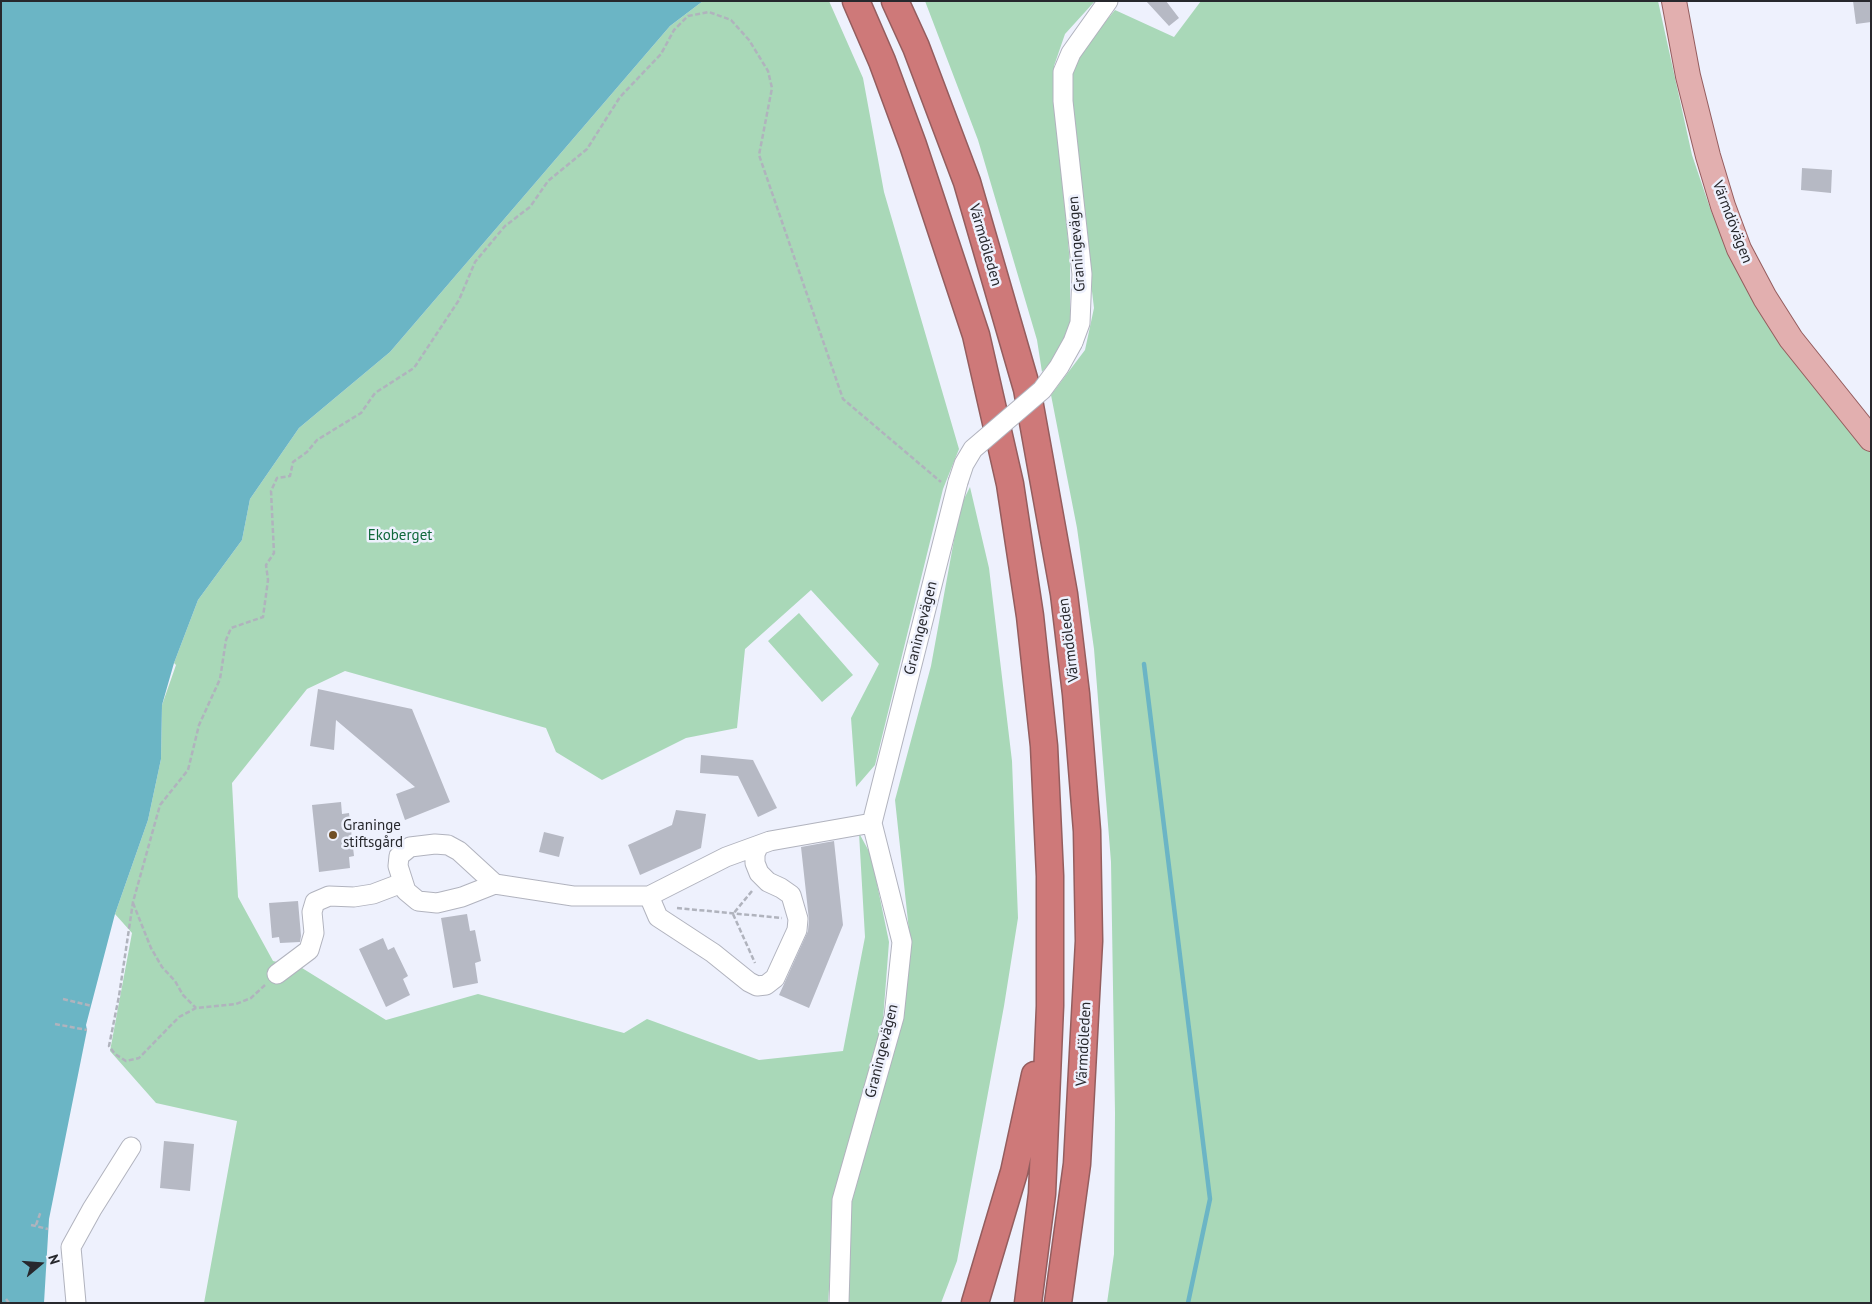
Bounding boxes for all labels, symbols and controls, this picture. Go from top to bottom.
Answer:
street label: Värmdövägen [1708,178,1756,266]
street label: Graningevägen [1065,195,1089,293]
street label: Värmdöleden [965,202,1005,288]
park label: Ekoberget [368,527,432,545]
street label: Graningevägen [901,579,941,677]
street label: Värmdöleden [1055,597,1083,683]
place label: Graninge stiftsgård [343,817,403,852]
marker: Graninge stiftsgård [327,829,339,841]
street label: Värmdöleden [1073,1001,1095,1087]
street label: Graningevägen [862,1002,902,1100]
north arrow [15,1239,65,1289]
text: N [44,1252,64,1267]

